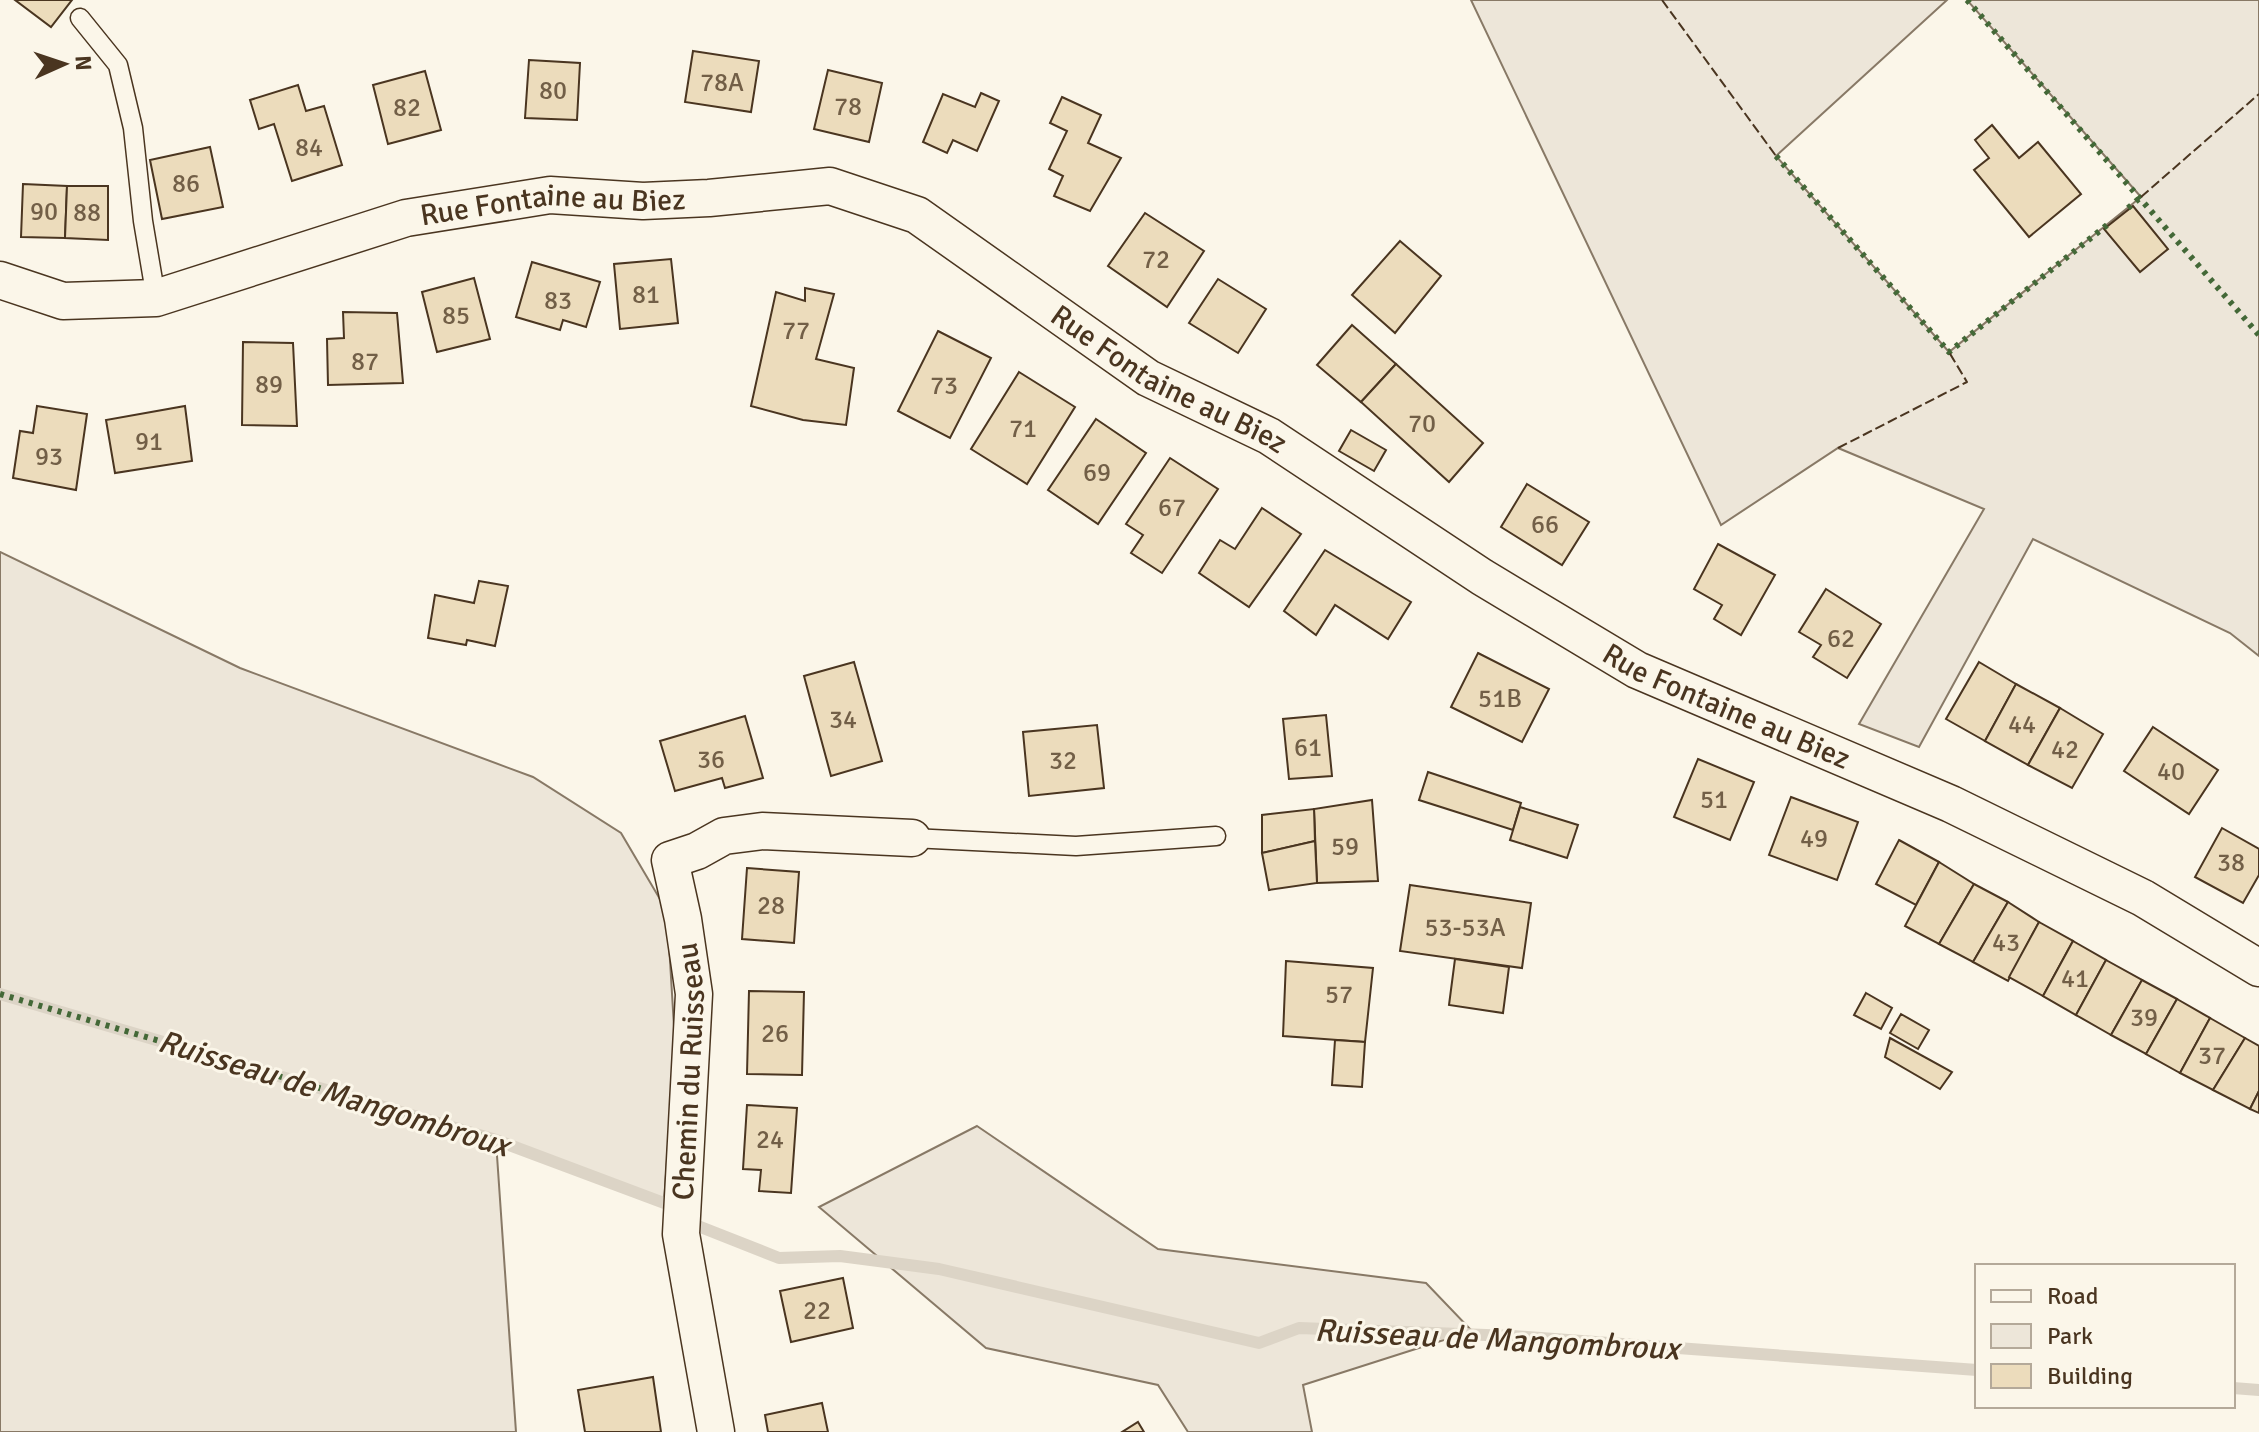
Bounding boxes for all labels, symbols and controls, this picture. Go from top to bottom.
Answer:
north arrow [24,24,104,104]
text: N [70,55,97,71]
house number: 78A [700,67,744,99]
house number: 80 [539,75,567,107]
house number: 78 [834,91,862,123]
house number: 82 [393,92,421,124]
house number: 84 [295,132,323,164]
house number: 86 [172,168,200,200]
street label: Rue Fontaine au Biez [418,177,686,234]
house number: 90 [30,196,58,228]
house number: 88 [73,197,101,229]
house number: 72 [1142,244,1170,276]
house number: 81 [632,279,660,311]
house number: 83 [544,285,572,317]
street label: Rue Fontaine au Biez [1043,297,1294,462]
house number: 85 [442,300,470,332]
house number: 77 [782,315,810,347]
house number: 87 [351,346,379,378]
house number: 89 [255,369,283,401]
house number: 73 [930,370,958,402]
house number: 70 [1408,408,1436,440]
house number: 71 [1009,413,1037,445]
house number: 91 [135,426,163,458]
house number: 93 [35,441,63,473]
house number: 69 [1083,457,1111,489]
house number: 67 [1158,492,1186,524]
house number: 66 [1531,509,1559,541]
house number: 62 [1827,623,1855,655]
street label: Rue Fontaine au Biez [1596,636,1856,778]
house number: 51B [1478,683,1522,715]
house number: 34 [829,704,857,736]
house number: 44 [2008,709,2036,741]
house number: 61 [1294,732,1322,764]
house number: 42 [2051,734,2079,766]
house number: 36 [697,744,725,776]
house number: 32 [1049,745,1077,777]
house number: 40 [2157,756,2185,788]
house number: 51 [1700,784,1728,816]
house number: 49 [1800,823,1828,855]
house number: 59 [1331,831,1359,863]
house number: 38 [2217,847,2245,879]
house number: 28 [757,890,785,922]
house number: 53-53A [1424,912,1506,944]
house number: 43 [1992,927,2020,959]
street label: Chemin du Ruisseau [665,940,713,1201]
house number: 41 [2061,963,2089,995]
house number: 57 [1325,979,1353,1011]
house number: 39 [2130,1002,2158,1034]
house number: 26 [761,1018,789,1050]
water label: Ruisseau de Mangombroux [154,1021,517,1166]
house number: 37 [2198,1040,2226,1072]
house number: 24 [756,1124,784,1156]
legend [1975,1264,2235,1408]
text: Road [2047,1281,2098,1311]
house number: 22 [803,1295,831,1327]
water label: Ruisseau de Mangombroux [1314,1310,1683,1369]
text: Park [2047,1321,2093,1351]
text: Building [2047,1361,2133,1391]

